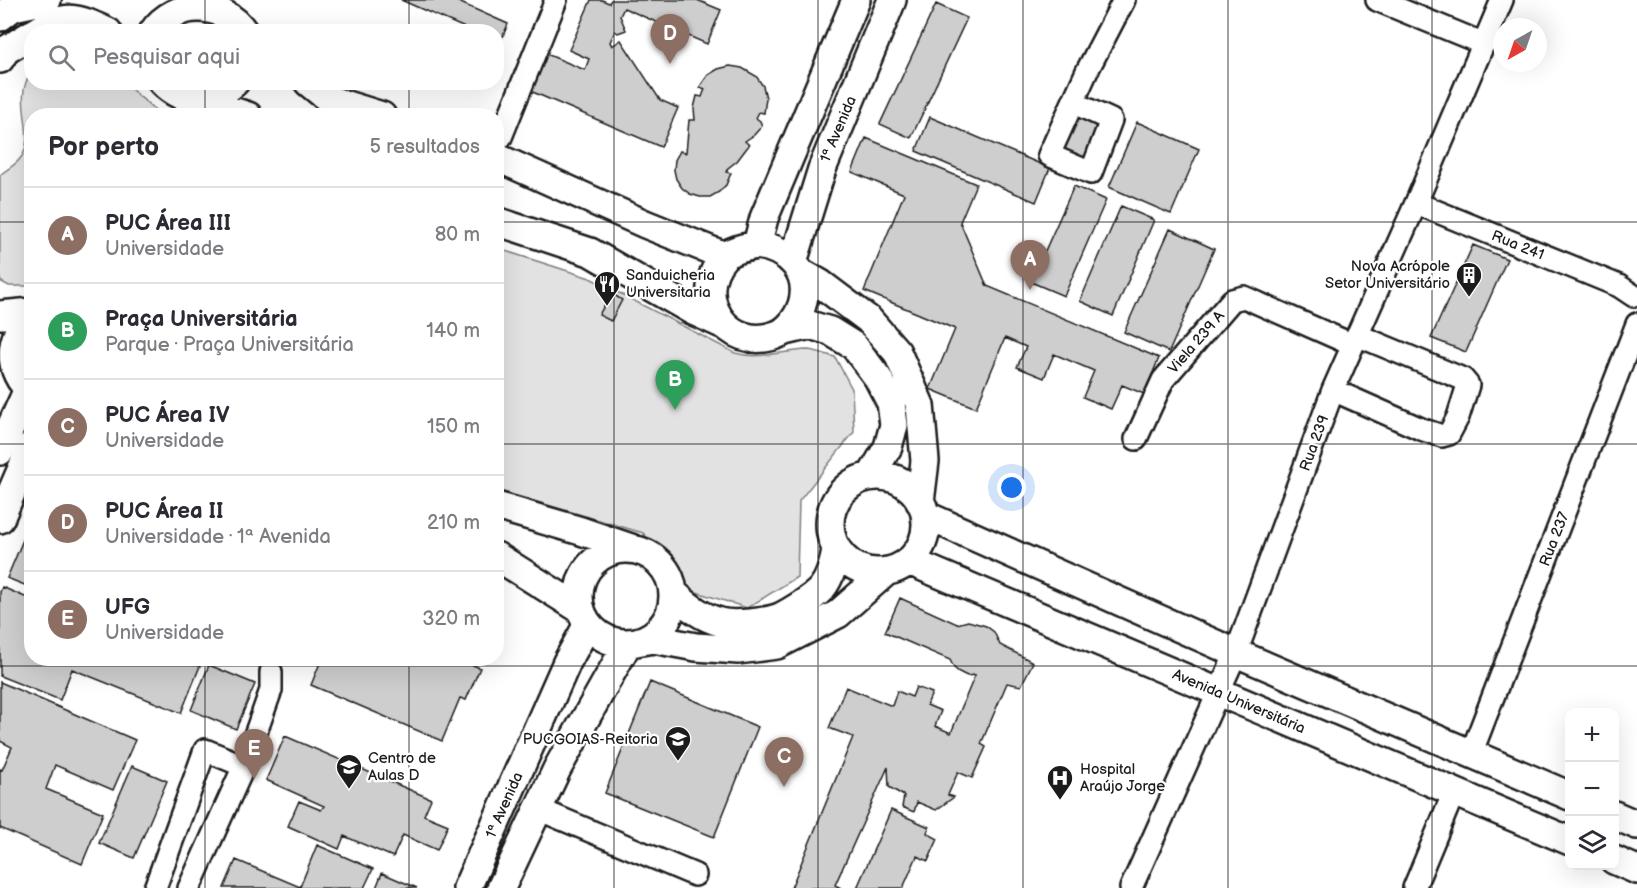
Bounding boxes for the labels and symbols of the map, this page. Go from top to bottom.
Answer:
pin: D [650,14,690,64]
north arrow [1493,18,1547,72]
street label: 1ª Avenida [816,93,861,165]
street label: Rua 241 [1489,226,1547,265]
pin: A [1010,240,1050,290]
place label: Nova Acrópole Setor Universitário [1325,257,1450,293]
building icon: Nova Acrópole Setor Universitário [1454,260,1484,298]
place label: Sanduicheria Universitaria [626,266,715,302]
restaurant icon: Sanduicheria Universitaria [592,269,622,307]
street label: Viela 239 A [1164,306,1229,378]
pin: B [656,360,694,410]
street label: Rua 239 [1296,413,1333,474]
your location [997,473,1026,502]
street label: Rua 237 [1535,509,1574,569]
street label: Avenida Universitária [1169,665,1308,738]
school or university icon: PUCGOIAS-Reitoria [663,724,693,762]
pin: E [234,730,274,779]
place label: PUCGOIAS-Reitoria [523,730,658,749]
pin: C [764,738,804,787]
place label: Centro de Aulas D [368,749,436,785]
school or university icon: Centro de Aulas D [334,752,364,790]
place label: Hospital Araújo Jorge [1080,760,1165,796]
hospital icon: Hospital Araújo Jorge [1045,763,1075,801]
street label: 1ª Avenida [481,769,527,841]

